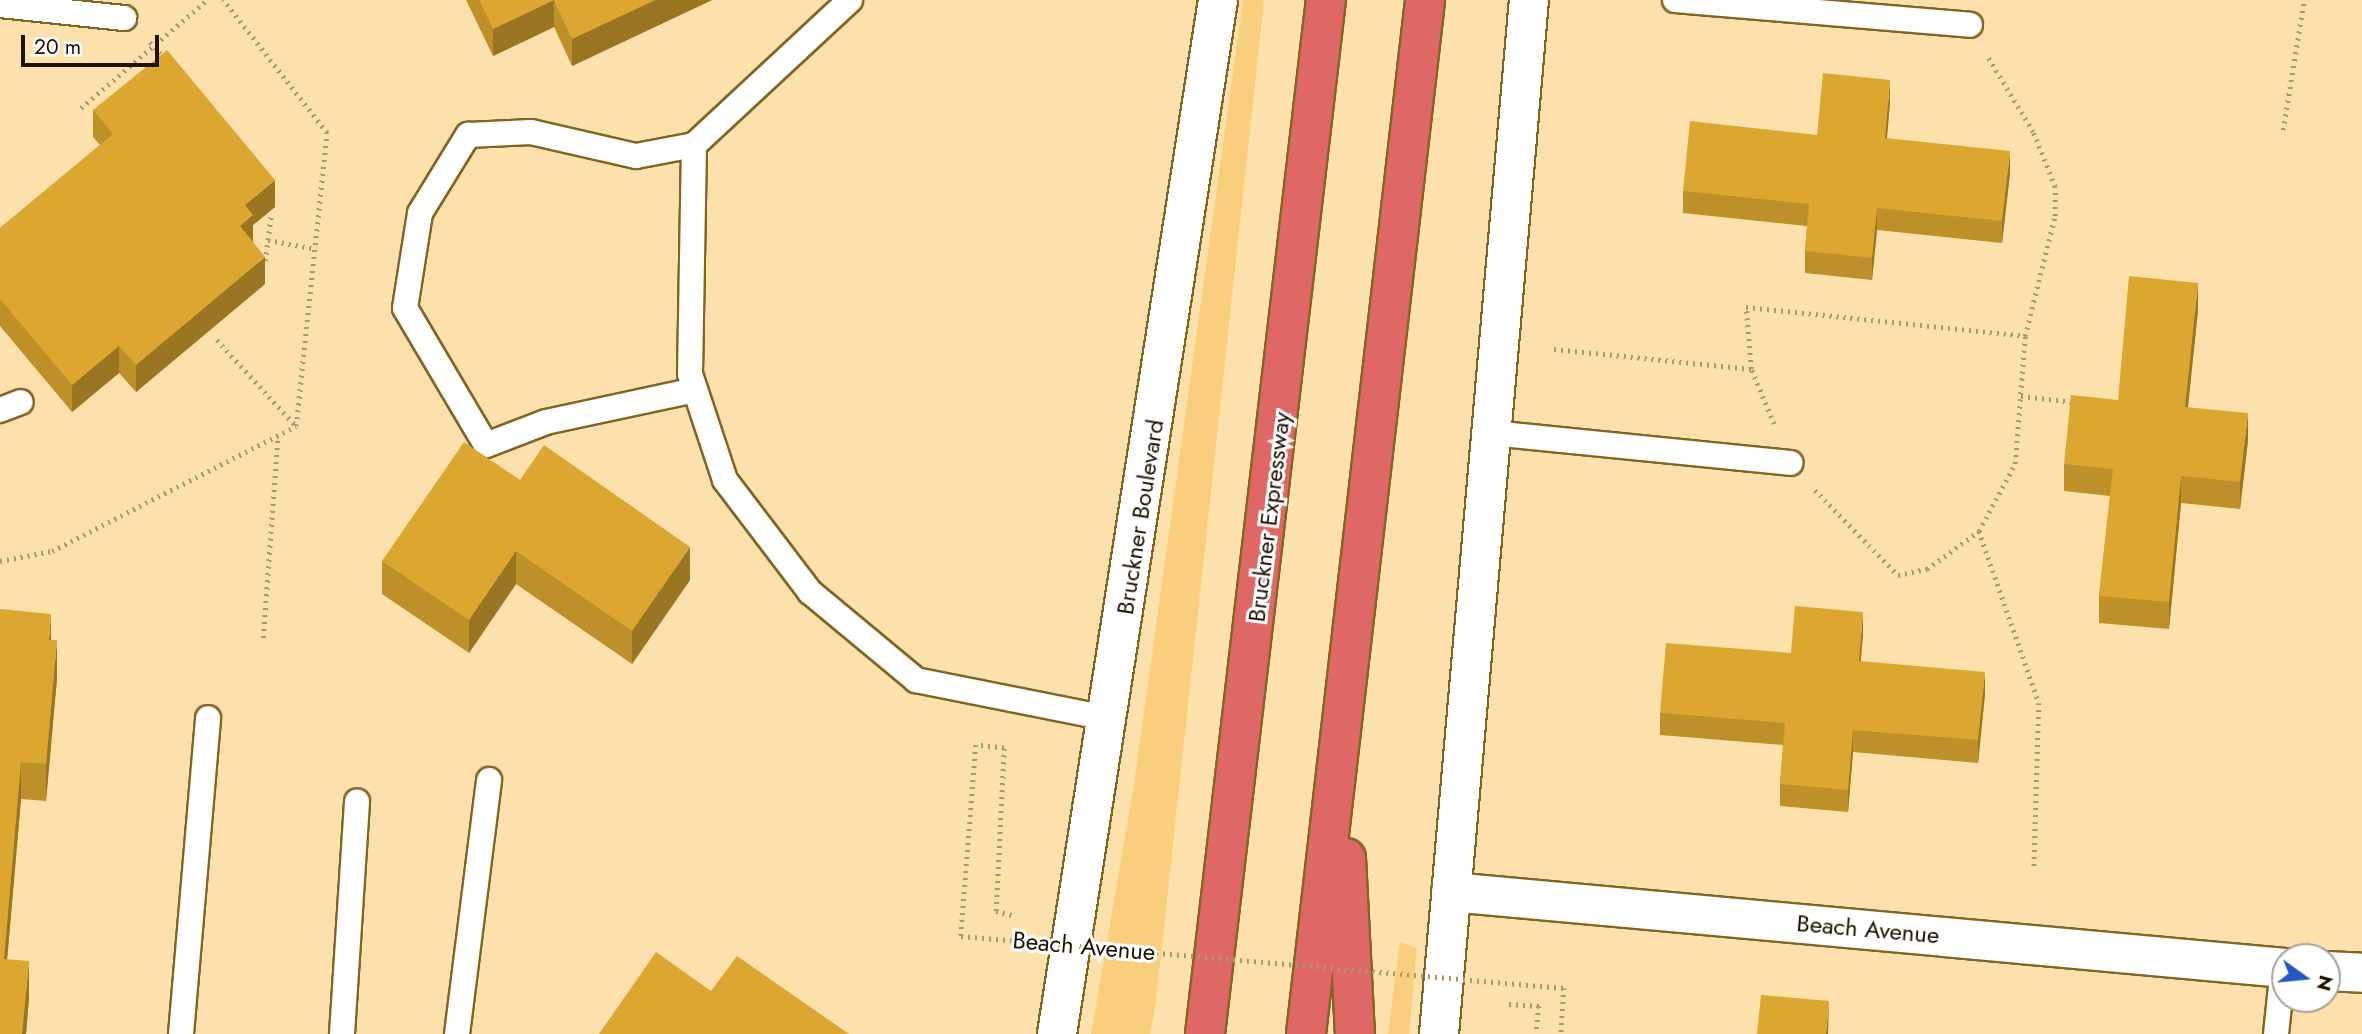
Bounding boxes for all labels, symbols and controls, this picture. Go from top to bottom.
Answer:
scale bar [24,21,163,65]
text: 20 m [34,32,81,62]
street label: Bruckner Expressway [1242,410,1296,624]
street label: Bruckner Boulevard [1110,417,1170,617]
street label: Beach Avenue [1795,908,1941,950]
street label: Beach Avenue [1011,925,1157,967]
north arrow [2271,943,2341,1013]
text: N [2310,972,2340,994]

